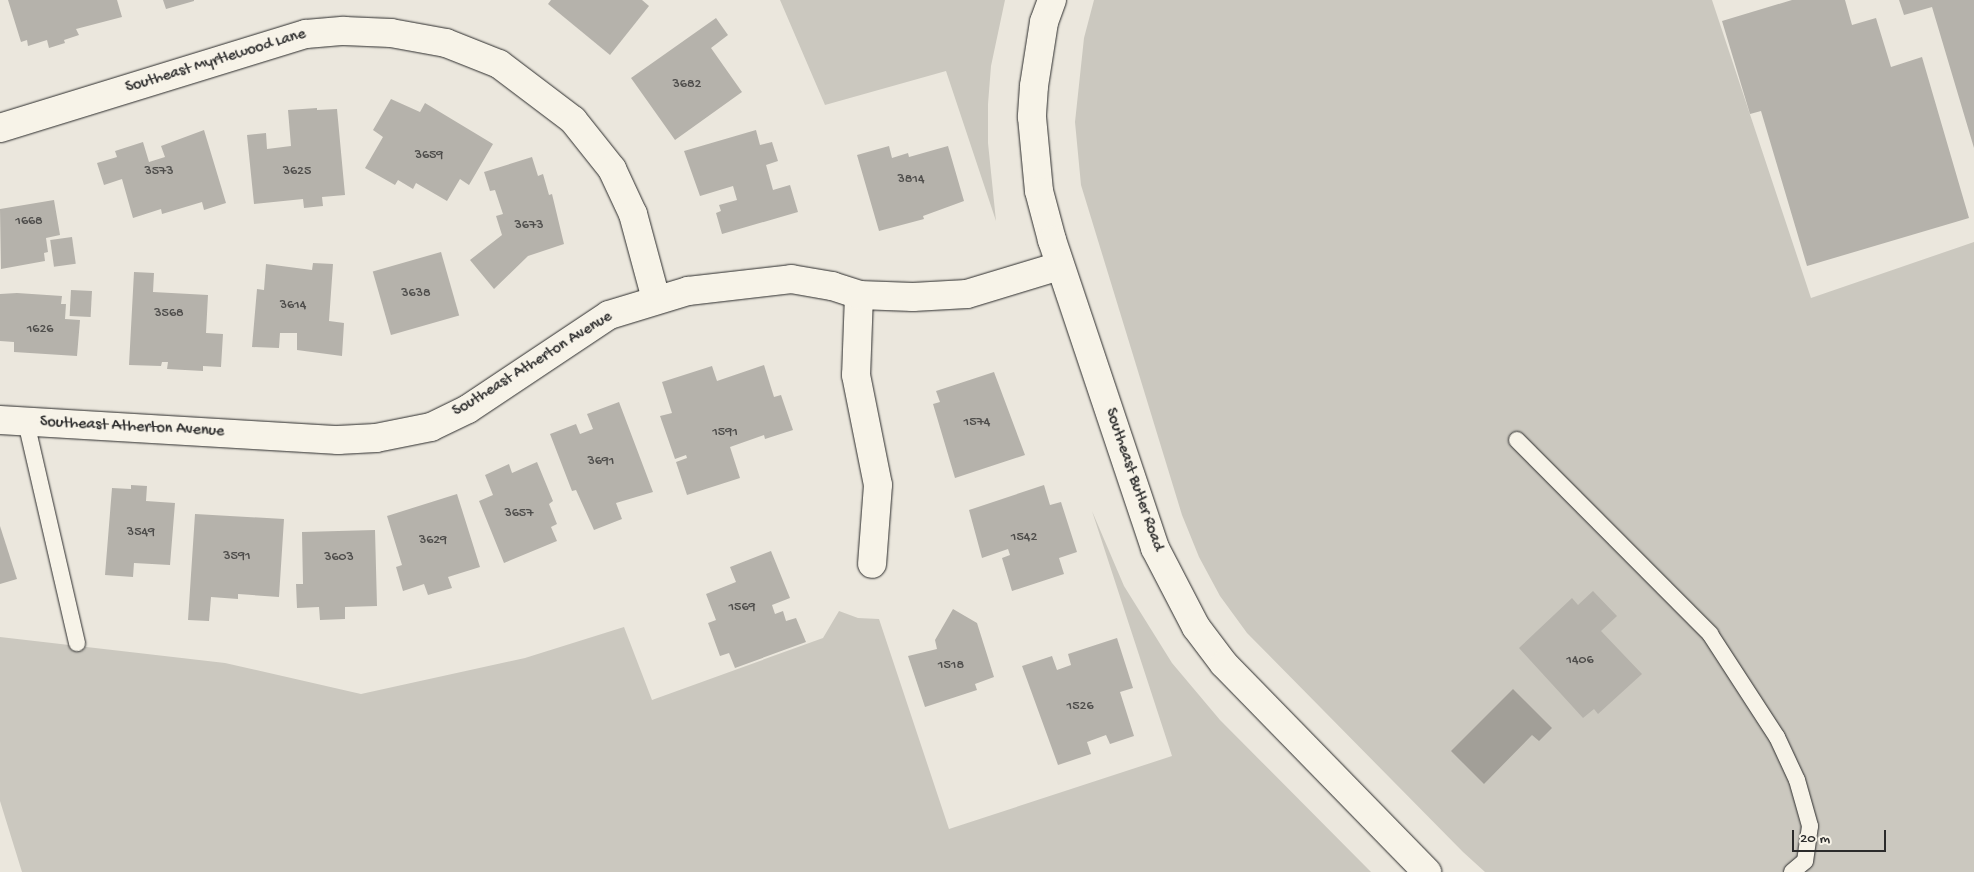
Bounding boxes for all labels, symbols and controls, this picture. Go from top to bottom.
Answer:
street label: Southeast Myrtlewood Lane [124,25,308,99]
house number: 3682 [673,77,701,93]
house number: 3659 [415,148,443,164]
house number: 3573 [144,164,174,180]
house number: 3625 [283,164,311,180]
house number: 3814 [897,172,925,188]
house number: 1668 [15,214,43,230]
house number: 3673 [515,218,543,234]
house number: 3638 [401,286,431,302]
house number: 3614 [280,298,306,314]
house number: 3568 [154,306,184,322]
street label: Southeast Atherton Avenue [450,308,616,422]
house number: 1626 [27,322,53,338]
street label: Southeast Butler Road [1099,406,1167,554]
street label: Southeast Atherton Avenue [39,414,225,442]
house number: 1574 [964,415,990,431]
house number: 1591 [712,425,738,441]
house number: 3691 [587,454,615,470]
house number: 3657 [504,506,534,522]
house number: 3549 [127,525,155,541]
house number: 1542 [1011,530,1037,546]
house number: 3629 [419,533,447,549]
house number: 3591 [223,549,251,565]
house number: 3603 [324,550,354,566]
house number: 1569 [728,600,756,616]
house number: 1406 [1566,653,1594,669]
house number: 1518 [938,658,964,674]
house number: 1526 [1067,699,1093,715]
scale bar [1794,820,1888,852]
text: 20 m [1800,830,1830,848]

